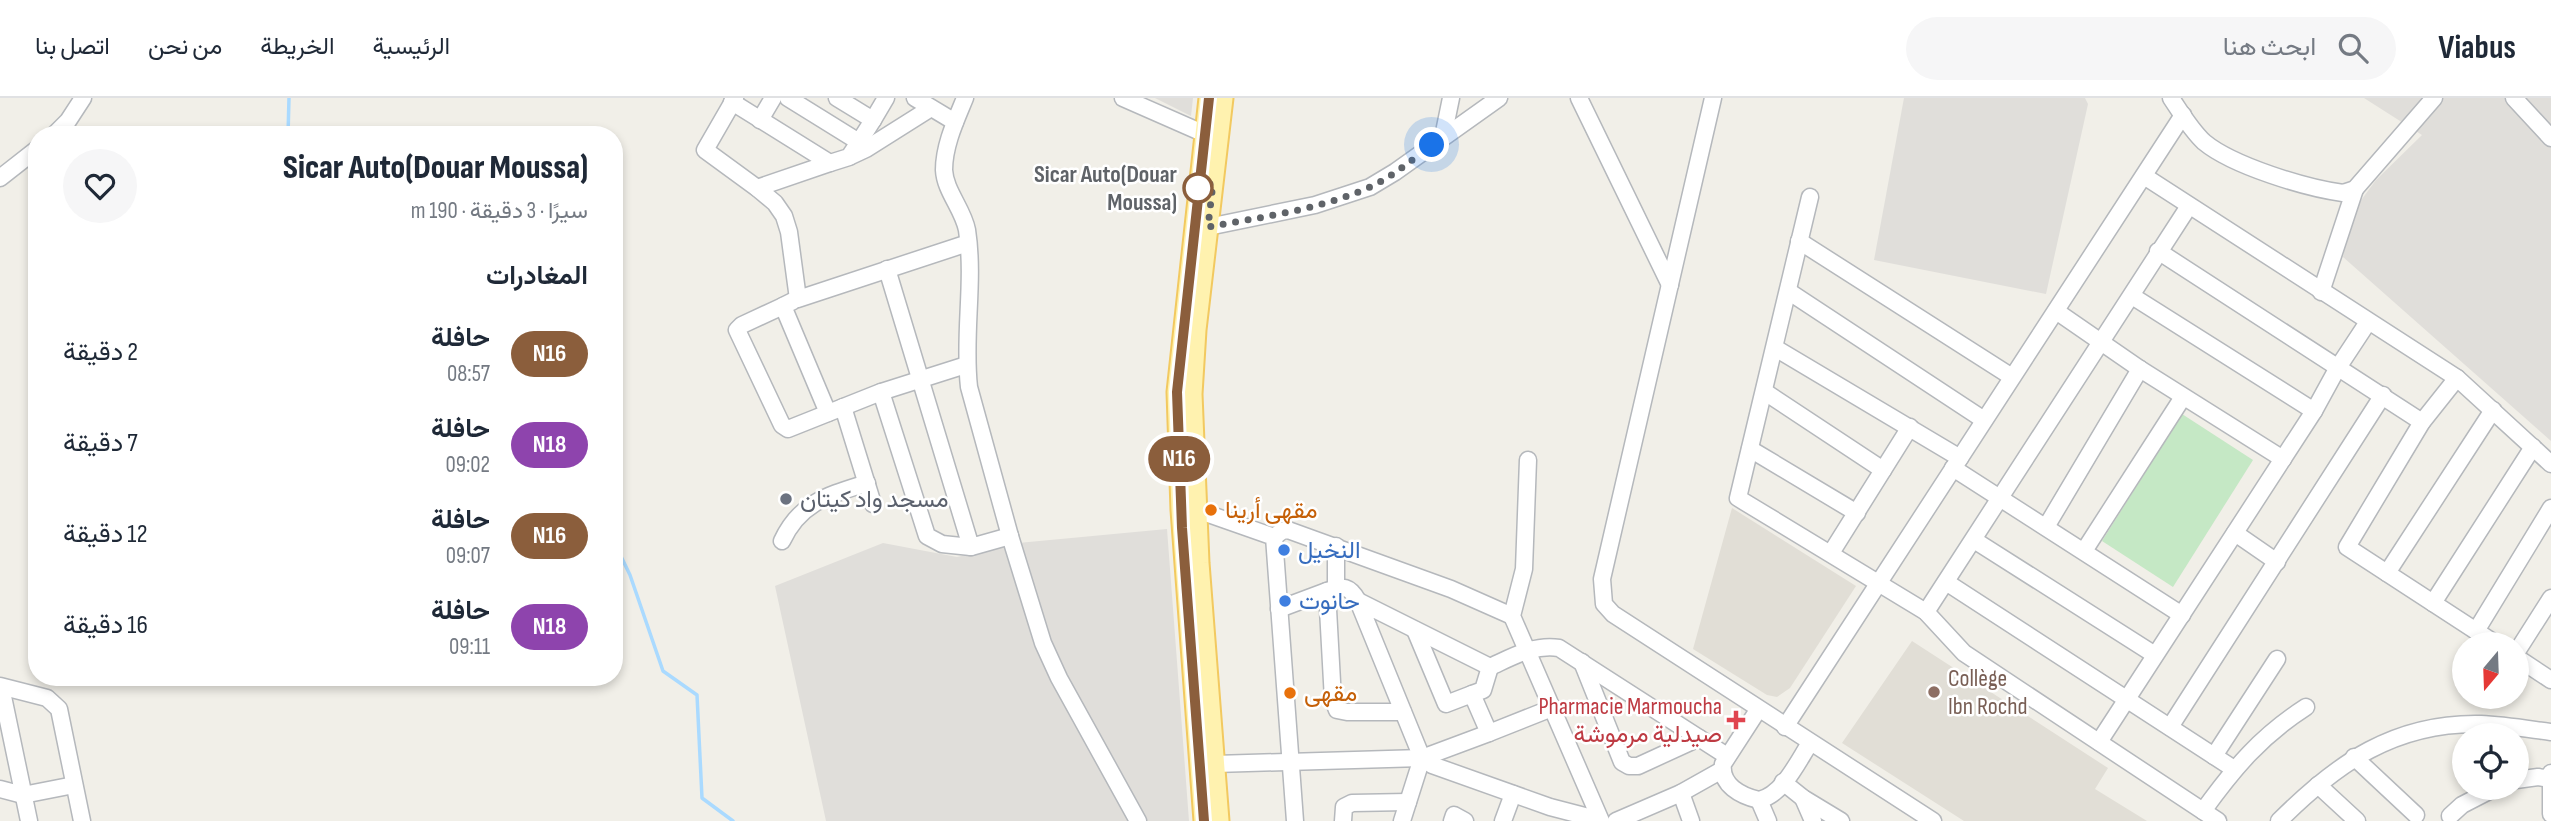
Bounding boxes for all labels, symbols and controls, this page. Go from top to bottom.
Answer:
search box [1906,17,2396,80]
text: Viabus [2438,28,2516,68]
icon: search [2334,29,2372,67]
text: اتصل بنا [35,32,110,61]
text: من نحن [148,32,222,61]
text: الخريطة [260,32,335,61]
text: الرئيسية [373,32,450,61]
text: ابحث هنا [2223,32,2316,63]
your location [1414,127,1449,162]
text: Sicar Auto(Douar Moussa) [283,148,588,188]
button: heart [63,149,137,223]
place label: Sicar Auto(Douar Moussa) [1034,160,1178,217]
marker: Sicar Auto(Douar Moussa) [1183,173,1213,203]
text: سيرًا · 3 دقيقة · 190 m [411,197,588,225]
text: المغادرات [486,261,588,292]
text: حافلة [431,323,490,354]
text: 2 دقيقة [63,337,138,368]
text: N16 [533,339,566,368]
text: 08:57 [447,360,490,388]
text: حافلة [431,414,490,445]
text: 7 دقيقة [63,428,138,459]
text: N18 [533,430,566,459]
line badge: N16 [1139,436,1219,482]
text: N16 [1162,444,1196,473]
text: 09:02 [445,451,490,479]
place label: مسجد واد كيتان [800,485,949,514]
marker: مسجد واد كيتان [778,491,794,507]
place label: مقهى أرينا [1225,496,1318,525]
marker: مقهى أرينا [1203,502,1219,518]
text: حافلة [431,505,490,536]
text: 12 دقيقة [63,519,147,550]
text: N16 [533,521,566,550]
place label: النخيل [1298,536,1361,565]
text: 09:07 [446,542,490,570]
marker: النخيل [1276,542,1292,558]
place label: حانوت [1299,587,1360,616]
marker: حانوت [1277,593,1293,609]
text: حافلة [431,596,490,627]
text: 16 دقيقة [63,610,148,641]
text: N18 [533,612,566,641]
north arrow [2452,632,2529,709]
map controls [2452,632,2529,800]
text: 09:11 [449,633,490,661]
place label: Collège Ibn Rochd [1948,664,2028,721]
place label: مقهى [1304,679,1357,708]
marker: Collège Ibn Rochd [1926,684,1942,700]
marker: مقهى [1282,685,1298,701]
place label: Pharmacie Marmoucha صيدلية مرموشة [1538,692,1722,749]
marker: Pharmacie Marmoucha صيدلية مرموشة [1728,712,1744,728]
button: locate [2452,723,2529,800]

